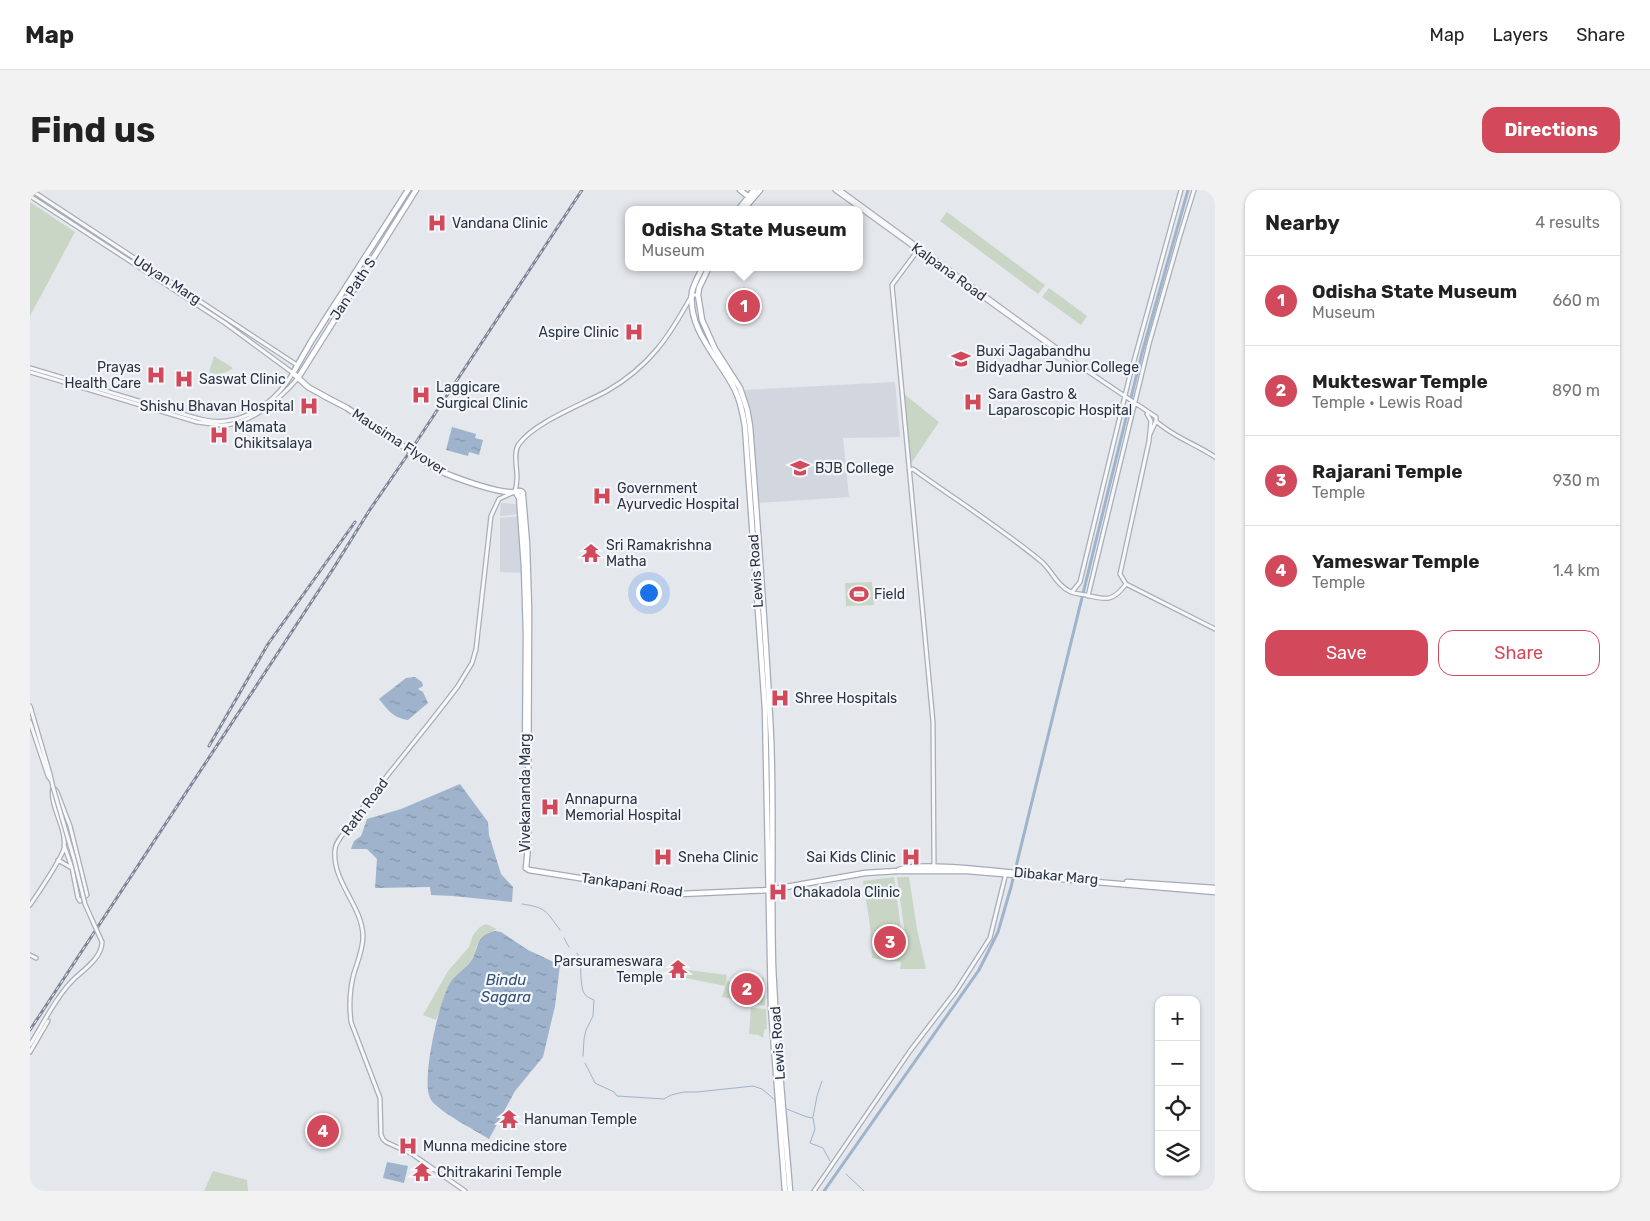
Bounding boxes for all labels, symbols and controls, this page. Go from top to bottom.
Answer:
text: Map [25,21,74,49]
text: Map [1430,24,1465,46]
text: Layers [1493,24,1548,46]
text: Share [1576,24,1625,46]
button: Directions [1482,107,1620,153]
text: Find us [30,109,155,151]
popup [625,206,863,271]
text: Nearby [1265,210,1340,235]
hospital icon: Vandana Clinic [426,212,448,234]
text: 4 results [1535,213,1600,232]
place label: Vandana Clinic [452,215,548,232]
text: Odisha State Museum [641,218,847,241]
street label: Kalpana Road [908,239,990,305]
text: Museum [641,241,705,260]
street label: Udyan Marg [130,252,204,308]
street label: Jan Path S [327,254,380,323]
text: Odisha State Museum [1312,280,1517,303]
pin: 1 [728,287,760,325]
text: 1 [1277,291,1285,310]
text: 660 m [1552,291,1600,310]
text: Museum [1312,303,1375,322]
hospital icon: Aspire Clinic [623,321,645,343]
place label: Aspire Clinic [539,324,619,341]
place label: Buxi Jagabandhu Bidyadhar Junior College [976,343,1139,376]
school or university icon: Buxi Jagabandhu Bidyadhar Junior College [950,348,972,370]
place label: Prayas Health Care [65,359,141,392]
hospital icon: Prayas Health Care [145,364,167,386]
hospital icon: Saswat Clinic [173,368,195,390]
text: Mukteswar Temple [1312,370,1488,393]
place label: Saswat Clinic [199,371,286,388]
place label: Laggicare Surgical Clinic [436,379,528,412]
text: 2 [1276,381,1286,400]
text: 890 m [1552,381,1600,400]
hospital icon: Laggicare Surgical Clinic [410,384,432,406]
place label: Sara Gastro & Laparoscopic Hospital [988,386,1132,419]
hospital icon: Sara Gastro & Laparoscopic Hospital [962,391,984,413]
text: Temple · Lewis Road [1312,393,1463,412]
hospital icon: Shishu Bhavan Hospital [298,395,320,417]
place label: Shishu Bhavan Hospital [140,398,294,415]
street label: Mausima Flyover [349,405,450,479]
place label: Mamata Chikitsalaya [234,419,312,452]
hospital icon: Mamata Chikitsalaya [208,424,230,446]
school or university icon: BJB College [789,457,811,479]
place label: BJB College [815,460,894,477]
text: Rajarani Temple [1312,460,1463,483]
text: 3 [1276,471,1286,490]
text: 930 m [1553,471,1600,490]
place label: Government Ayurvedic Hospital [617,480,739,513]
text: Temple [1312,483,1365,502]
hospital icon: Government Ayurvedic Hospital [591,485,613,507]
street label: Lewis Road [745,534,767,608]
place label: Sri Ramakrishna Matha [606,537,712,570]
temple icon: Sri Ramakrishna Matha [580,542,602,564]
text: Yameswar Temple [1312,550,1480,573]
text: 4 [1276,561,1286,580]
text: 1.4 km [1553,561,1600,580]
text: Temple [1312,573,1365,592]
your location [636,580,662,606]
sports icon: Field [848,583,870,605]
place label: Field [874,586,905,603]
button: Save [1265,630,1428,676]
button: Share [1438,630,1600,676]
hospital icon: Shree Hospitals [769,687,791,709]
place label: Shree Hospitals [795,690,897,707]
street label: Vivekananda Marg [517,733,534,853]
street label: Rath Road [338,775,392,839]
place label: Annapurna Memorial Hospital [565,791,681,824]
hospital icon: Annapurna Memorial Hospital [539,796,561,818]
hospital icon: Sneha Clinic [652,846,674,868]
hospital icon: Sai Kids Clinic [900,846,922,868]
place label: Sneha Clinic [678,849,759,866]
place label: Sai Kids Clinic [806,849,896,866]
street label: Dibakar Marg [1013,864,1099,888]
street label: Tankapani Road [580,869,684,901]
hospital icon: Chakadola Clinic [767,881,789,903]
place label: Chakadola Clinic [793,884,900,901]
pin: 3 [874,923,906,961]
place label: Parsurameswara Temple [554,953,663,986]
temple icon: Parsurameswara Temple [667,958,689,980]
pin: 2 [731,970,763,1008]
water label: Bindu Sagara [481,971,531,1006]
map controls [1155,996,1200,1176]
button: + [1155,996,1200,1041]
street label: Lewis Road [767,1006,789,1080]
button: − [1155,1041,1200,1086]
button: locate [1155,1086,1200,1131]
temple icon: Hanuman Temple [498,1108,520,1130]
place label: Hanuman Temple [524,1111,637,1128]
pin: 4 [307,1112,339,1150]
button: layers [1155,1131,1200,1176]
hospital icon: Munna medicine store [397,1135,419,1157]
place label: Munna medicine store [423,1138,567,1155]
temple icon: Chitrakarini Temple [411,1161,433,1183]
place label: Chitrakarini Temple [437,1164,562,1181]

